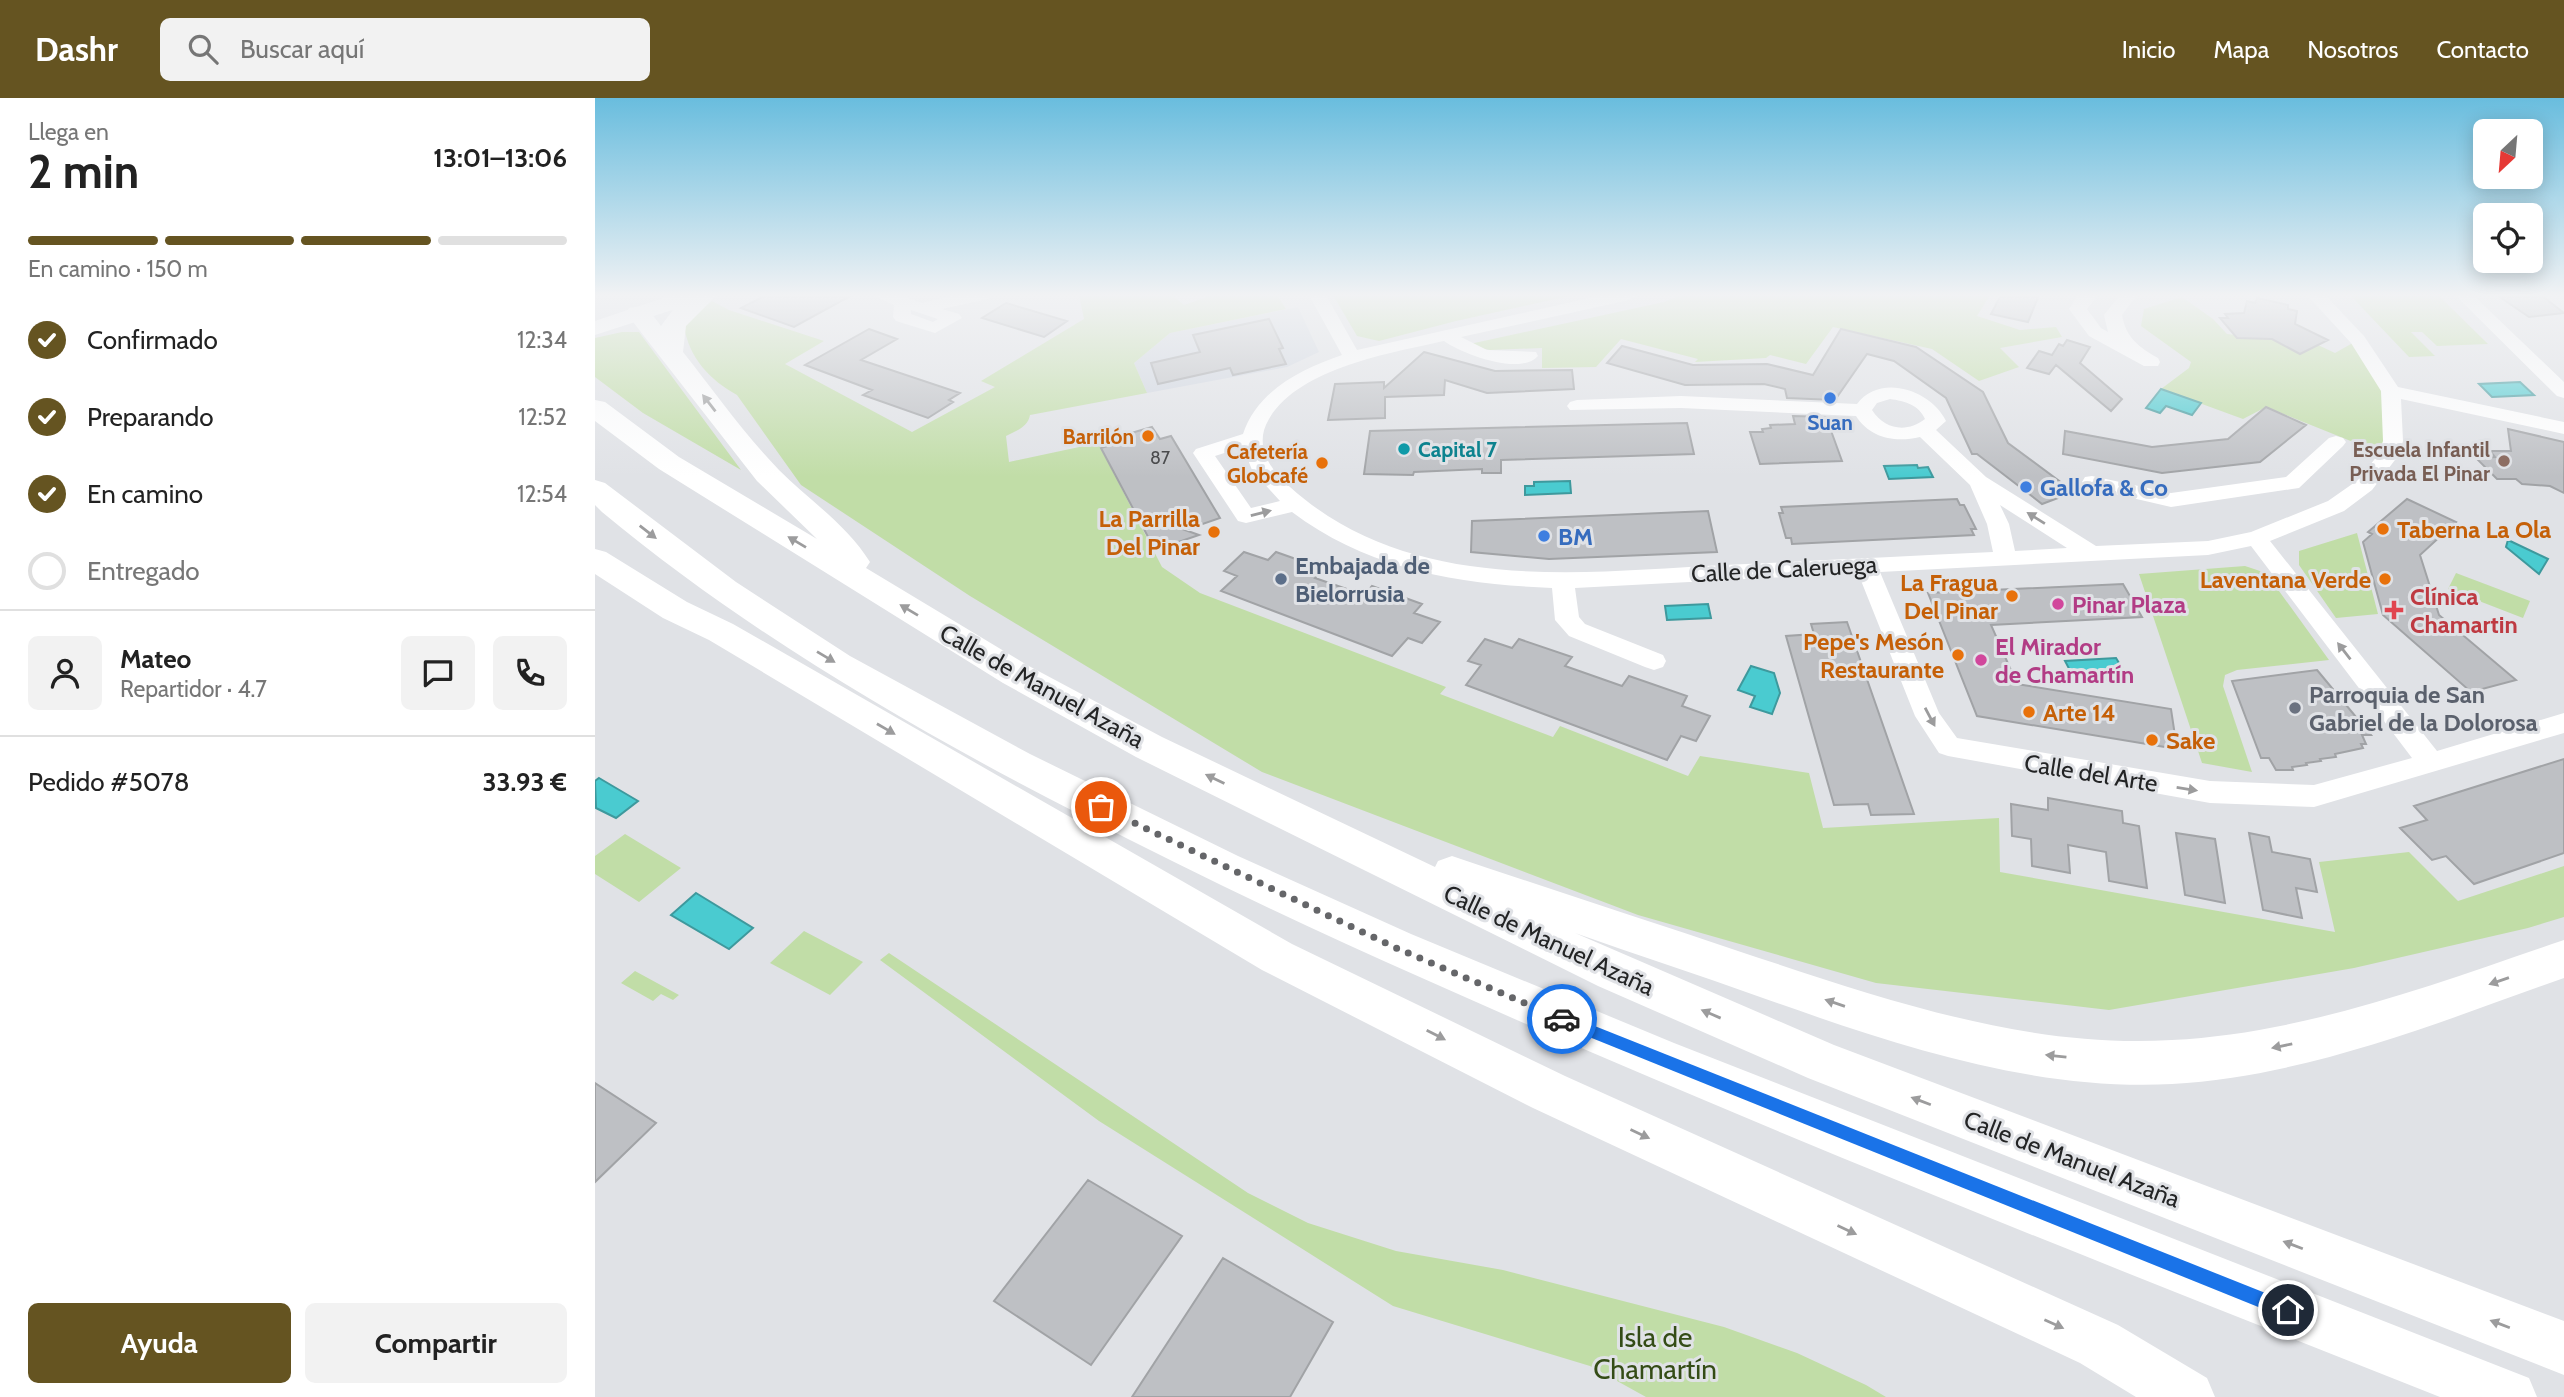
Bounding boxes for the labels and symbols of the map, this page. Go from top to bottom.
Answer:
north arrow [2473,119,2543,189]
marker: Suan [1822,390,1838,406]
one-way arrow [702,394,717,412]
place label: Suan [1807,410,1853,435]
place label: Barrilón [1063,424,1134,449]
marker: Barrilón [1140,428,1156,444]
place label: Capital 7 [1418,437,1497,462]
place label: Escuela Infantil Privada El Pinar [2349,437,2490,486]
place label: Cafetería Globcafé [1227,439,1309,488]
marker: Capital 7 [1396,441,1412,457]
house number: 87 [1150,447,1170,469]
marker: Escuela Infantil Privada El Pinar [2496,453,2512,469]
marker: Cafetería Globcafé [1314,455,1330,471]
place label: Gallofa & Co [2040,473,2168,502]
marker: Gallofa & Co [2018,479,2034,495]
place label: La Parrilla Del Pinar [1099,504,1200,561]
one-way arrow [1250,507,1272,518]
one-way arrow [2027,511,2046,524]
place label: Taberna La Ola [2397,515,2551,544]
marker: Taberna La Ola [2375,521,2391,537]
place label: BM [1558,522,1593,551]
one-way arrow [639,524,656,539]
marker: La Parrilla Del Pinar [1206,524,1222,540]
marker: BM [1536,528,1552,544]
one-way arrow [787,535,806,548]
street label: Calle de Caleruega [1690,550,1878,588]
place label: Embajada de Bielorrusia [1295,551,1430,608]
place label: Laventana Verde [2200,565,2371,594]
place label: La Fragua Del Pinar [1900,568,1998,625]
marker: Embajada de Bielorrusia [1273,571,1289,587]
marker: Laventana Verde [2377,571,2393,587]
place label: Clínica Chamartin [2410,582,2518,639]
marker: La Fragua Del Pinar [2004,588,2020,604]
place label: Pinar Plaza [2072,590,2186,619]
marker: Pinar Plaza [2050,596,2066,612]
marker: Clínica Chamartin [2384,600,2404,620]
one-way arrow [899,604,918,616]
street label: Calle de Manuel Azaña [935,618,1150,754]
place label: Pepe's Mesón Restaurante [1803,627,1944,684]
place label: El Mirador de Chamartín [1995,632,2134,689]
one-way arrow [2337,642,2352,660]
marker: Pepe's Mesón Restaurante [1950,647,1966,663]
one-way arrow [817,651,836,663]
marker: El Mirador de Chamartín [1973,652,1989,668]
place label: Parroquia de San Gabriel de la Dolorosa [2309,680,2538,737]
place label: Arte 14 [2043,698,2116,727]
marker: Parroquia de San Gabriel de la Dolorosa [2287,700,2303,716]
marker: Arte 14 [2021,704,2037,720]
one-way arrow [1923,708,1935,728]
one-way arrow [877,723,896,736]
place label: Sake [2166,726,2215,755]
marker: Sake [2144,732,2160,748]
street label: Calle del Arte [2022,748,2160,798]
one-way arrow [1205,773,1225,785]
pin [1071,777,1131,837]
one-way arrow [2176,784,2198,795]
street label: Calle de Manuel Azaña [1439,878,1659,1002]
one-way arrow [2489,976,2510,987]
courier [1527,984,1597,1054]
one-way arrow [1824,997,1845,1008]
one-way arrow [1700,1009,1721,1020]
one-way arrow [1426,1029,1446,1040]
one-way arrow [2271,1041,2293,1052]
one-way arrow [2045,1051,2067,1062]
one-way arrow [1911,1095,1932,1106]
street label: Calle de Manuel Azaña [1960,1104,2185,1214]
one-way arrow [1630,1129,1650,1140]
one-way arrow [1836,1225,1857,1236]
one-way arrow [2283,1239,2304,1250]
pin [2258,1280,2318,1340]
one-way arrow [2044,1318,2064,1330]
one-way arrow [2490,1318,2511,1329]
park label: Isla de Chamartín [1593,1320,1717,1386]

